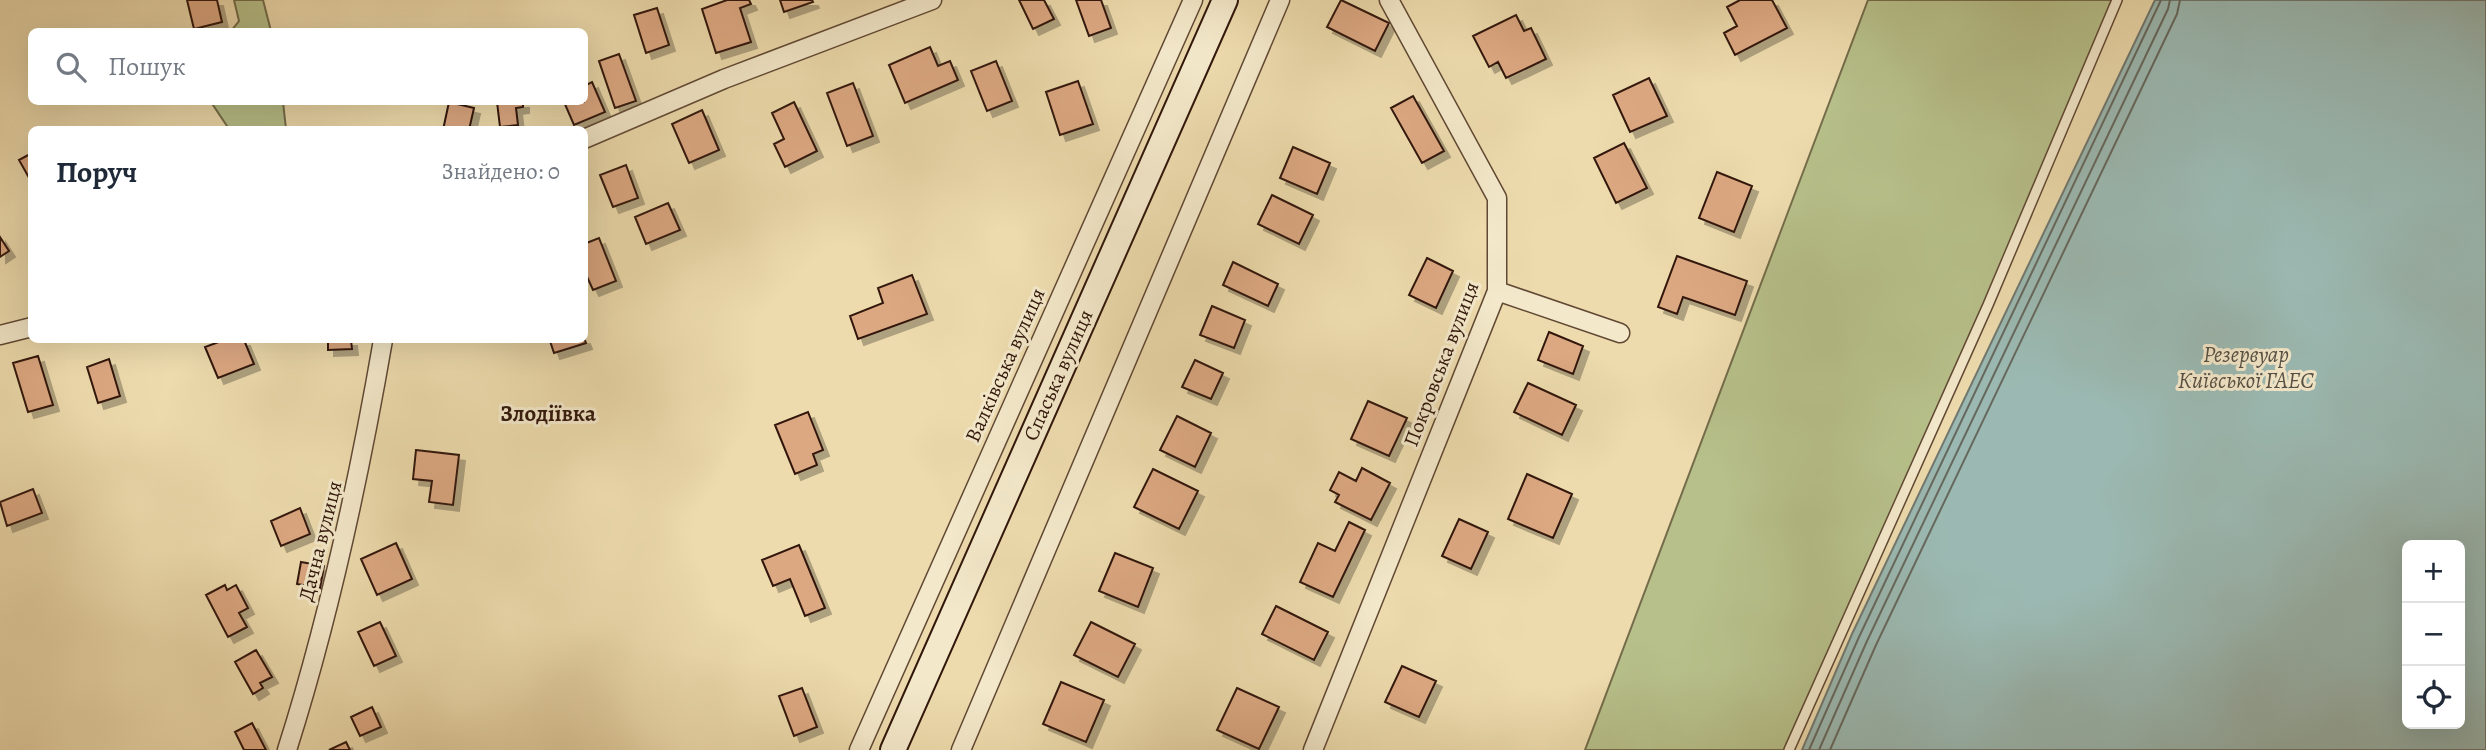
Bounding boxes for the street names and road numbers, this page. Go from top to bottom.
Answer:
street label: Покровська вулиця [1397,278,1485,450]
street label: Валківська вулиця [958,283,1052,447]
street label: Спаська вулиця [1017,305,1099,445]
street label: Дачна вулиця [292,478,348,604]

